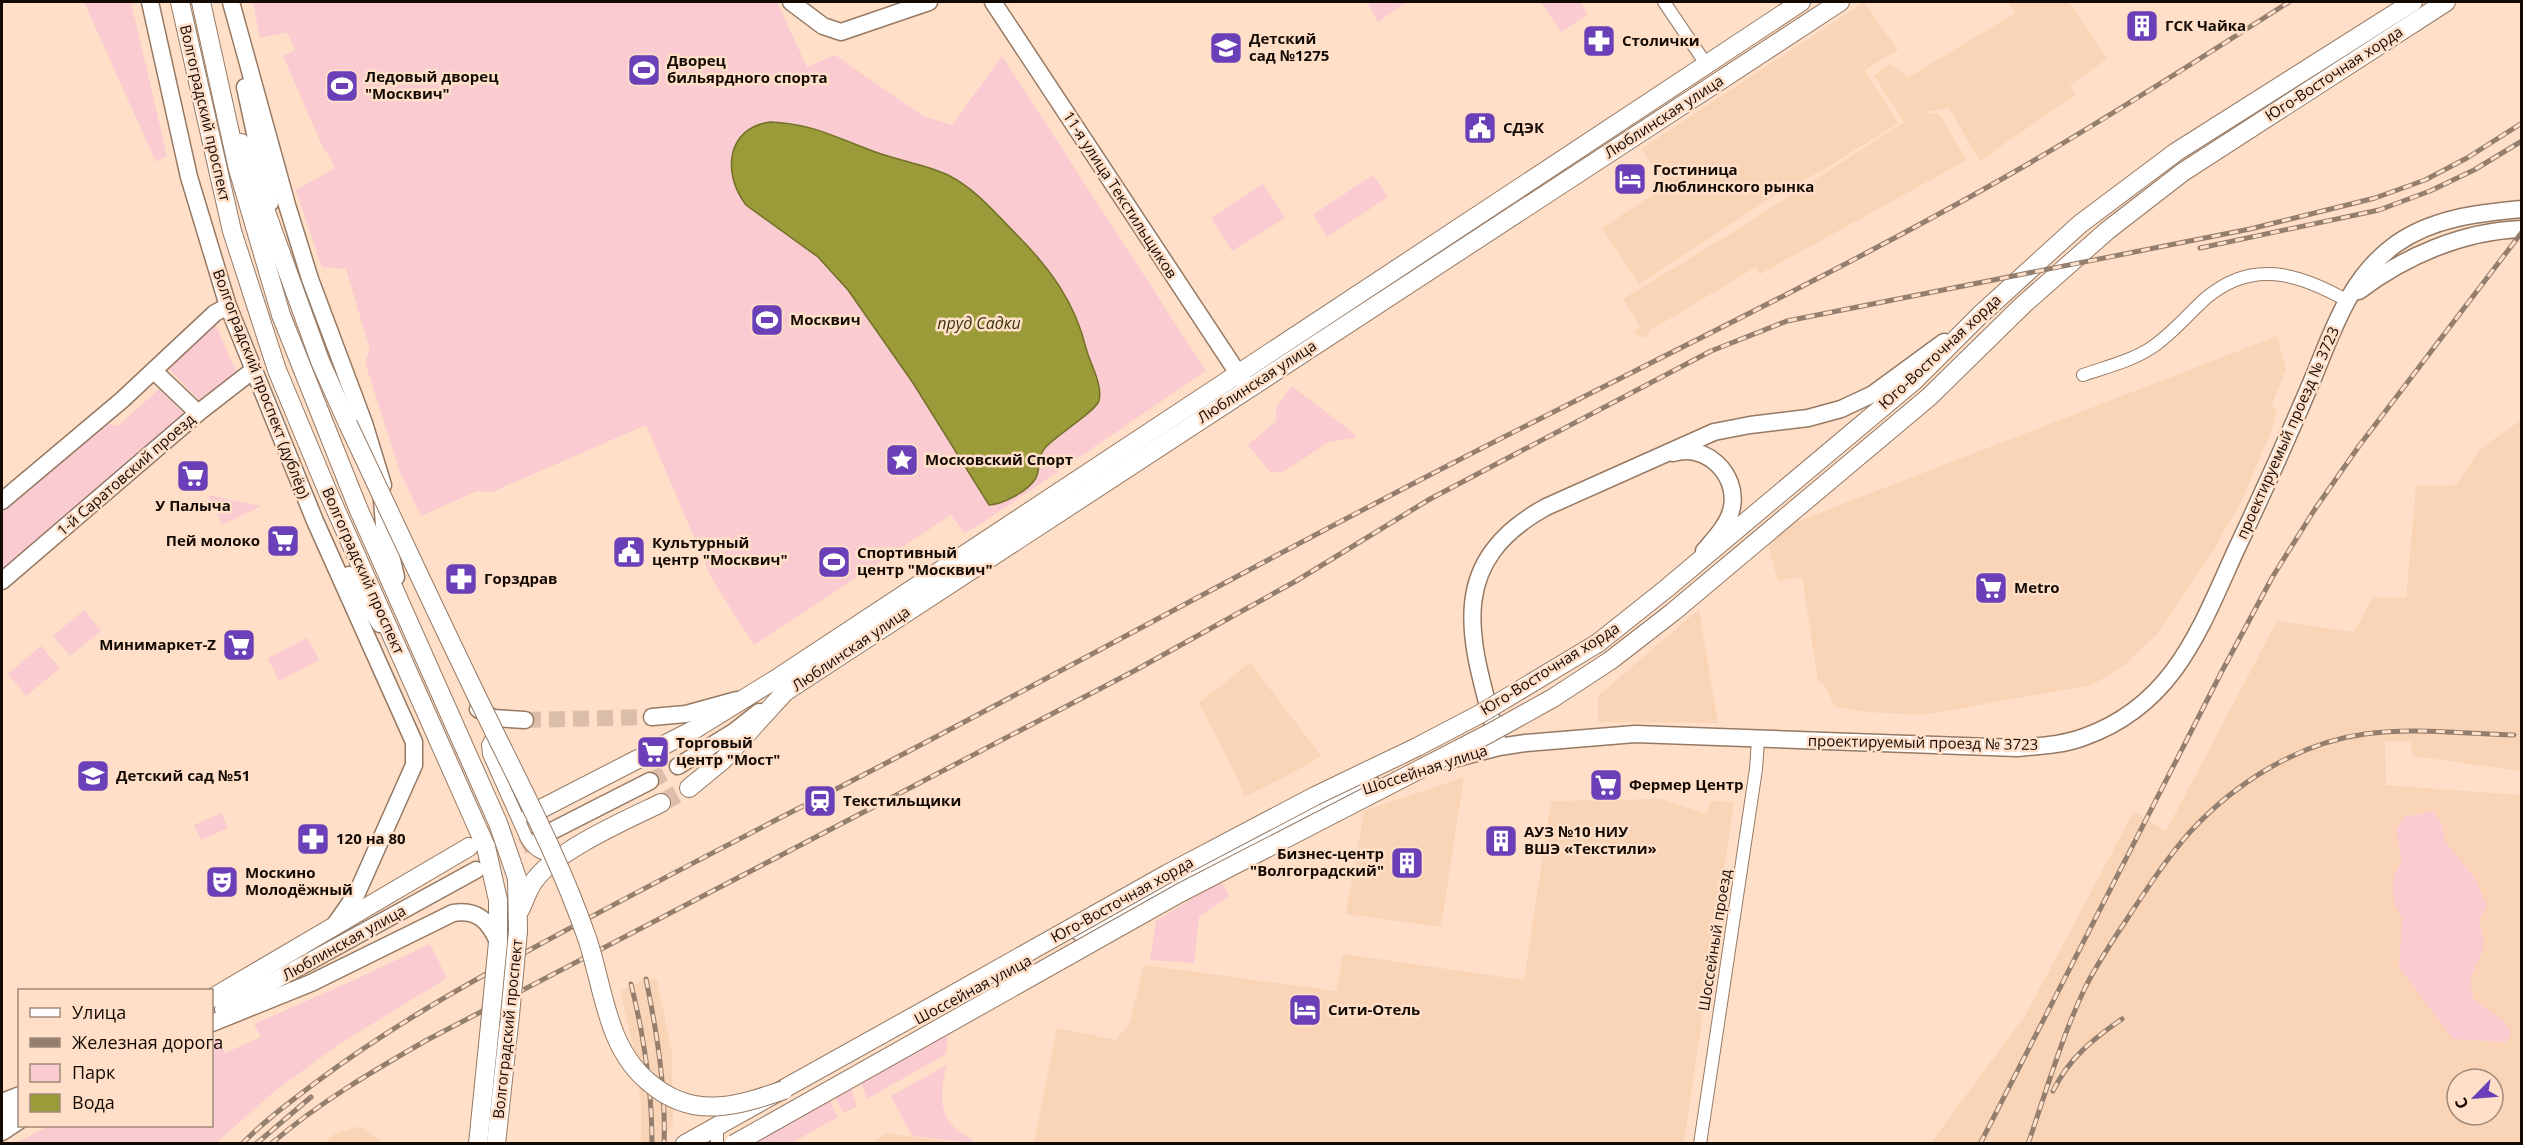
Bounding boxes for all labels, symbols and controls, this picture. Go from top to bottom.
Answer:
building icon: ГСК Чайка [2124,8,2160,44]
place label: ГСК Чайка [2165,15,2246,35]
street label: Юго-Восточная хорда [2261,21,2406,125]
street label: Волгоградский проспект [176,23,236,203]
pharmacy icon: Столички [1581,23,1617,59]
place label: Детский сад №1275 [1249,28,1329,65]
school or university icon: Детский сад №1275 [1208,30,1244,66]
place label: Столички [1622,30,1700,50]
place label: Дворец бильярдного спорта [667,50,828,87]
sports icon: Дворец бильярдного спорта [626,52,662,88]
place label: Ледовый дворец "Москвич" [365,66,499,103]
sports icon: Ледовый дворец "Москвич" [324,68,360,104]
street label: Люблинская улица [1600,70,1727,162]
street label: 11-я улица Текстильщиков [1059,107,1182,282]
public building icon: СДЭК [1462,110,1498,146]
place label: СДЭК [1503,117,1545,137]
place label: Гостиница Люблинского рынка [1653,159,1814,196]
hotel icon: Гостиница Люблинского рынка [1612,161,1648,197]
street label: Волгоградский проспект (дублёр) [209,266,315,501]
street label: Юго-Восточная хорда [1874,289,2005,413]
sports icon: Москвич [749,302,785,338]
place label: Москвич [790,309,861,329]
water label: пруд Садки [937,312,1021,334]
street label: проектируемый проезд № 3723 [2231,323,2343,542]
street label: Люблинская улица [1193,335,1320,427]
street label: 1-й Саратовский проезд [52,409,199,540]
place icon: Московский Спорт [884,442,920,478]
place label: Московский Спорт [925,449,1073,469]
supermarket icon: У Палыча [175,458,211,494]
street label: Волгоградский проспект [318,484,410,657]
place label: У Палыча [155,495,231,515]
supermarket icon: Пей молоко [265,523,301,559]
place label: Пей молоко [166,530,260,550]
place label: Культурный центр "Москвич" [652,532,787,569]
public building icon: Культурный центр "Москвич" [611,534,647,570]
place label: Спортивный центр "Москвич" [857,542,992,579]
sports icon: Спортивный центр "Москвич" [816,544,852,580]
pharmacy icon: Горздрав [443,561,479,597]
place label: Горздрав [484,568,557,588]
supermarket icon: Metro [1973,570,2009,606]
place label: Metro [2014,577,2060,597]
street label: Люблинская улица [787,601,913,695]
street label: Юго-Восточная хорда [1476,617,1623,719]
supermarket icon: Минимаркет-Z [221,627,257,663]
place label: Минимаркет-Z [99,634,216,654]
street label: проектируемый проезд № 3723 [1808,730,2038,754]
place label: Торговый центр "Мост" [676,732,780,769]
supermarket icon: Торговый центр "Мост" [635,734,671,770]
street label: Шоссейная улица [1360,739,1490,799]
school or university icon: Детский сад №51 [75,758,111,794]
place label: Детский сад №51 [116,765,250,785]
supermarket icon: Фермер Центр [1588,767,1624,803]
place label: Фермер Центр [1629,774,1743,794]
station icon: Текстильщики [802,783,838,819]
place label: Текстильщики [843,790,961,810]
pharmacy icon: 120 на 80 [295,821,331,857]
place label: АУЗ №10 НИУ ВШЭ «Текстили» [1524,821,1657,858]
building icon: АУЗ №10 НИУ ВШЭ «Текстили» [1483,823,1519,859]
place label: 120 на 80 [336,828,406,848]
place label: Бизнес-центр "Волгоградский" [1250,843,1384,880]
building icon: Бизнес-центр "Волгоградский" [1389,845,1425,881]
street label: Юго-Восточная хорда [1047,852,1196,947]
place label: Москино Молодёжный [245,862,353,899]
theatre icon: Москино Молодёжный [204,864,240,900]
street label: Шоссейный проезд [1693,867,1735,1012]
street label: Люблинская улица [278,900,409,984]
street label: Волгоградский проспект [488,938,526,1120]
street label: Шоссейная улица [910,950,1035,1029]
legend [18,989,213,1127]
hotel icon: Сити-Отель [1287,992,1323,1028]
place label: Сити-Отель [1328,999,1420,1019]
text: Улица [72,1000,126,1024]
text: Железная дорога [72,1030,223,1054]
text: Парк [72,1060,116,1084]
north arrow [2445,1067,2505,1127]
text: Вода [72,1090,115,1114]
text: С [2449,1094,2474,1113]

